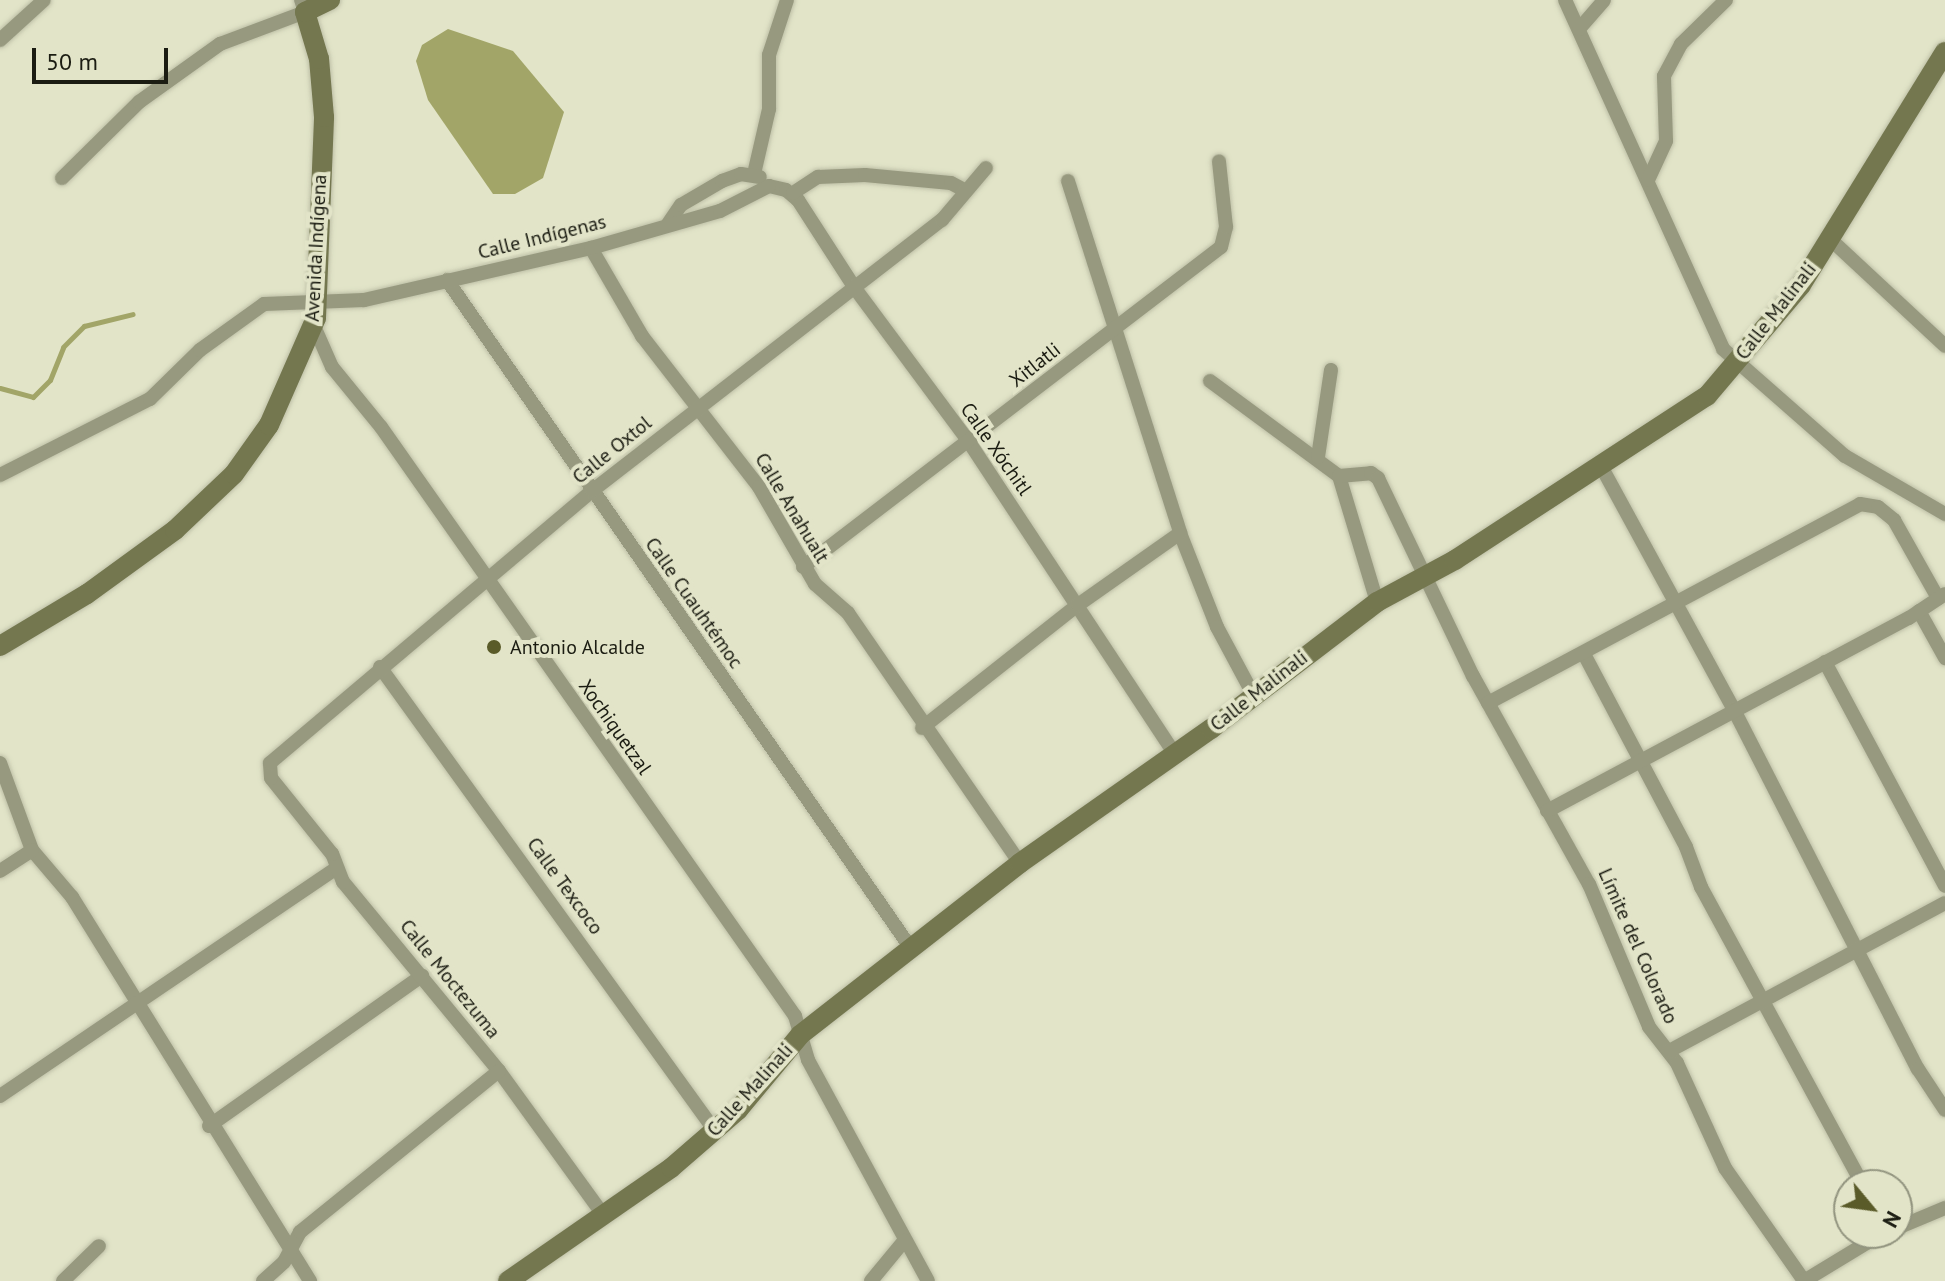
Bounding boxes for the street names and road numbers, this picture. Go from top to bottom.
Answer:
street label: Avenida Indígena [300,174,332,322]
street label: Calle Indígenas [475,209,609,265]
street label: Calle Malinali [1730,257,1822,365]
street label: Xitlatli [1005,338,1065,392]
street label: Calle Xóchitl [955,398,1037,500]
street label: Calle Oxtol [568,411,656,489]
street label: Calle Anahualt [750,448,834,568]
street label: Calle Cuauhtémoc [640,533,748,673]
street label: Calle Malinali [1205,645,1313,737]
street label: Xochiquetzal [573,675,657,779]
street label: Calle Texcoco [522,833,608,939]
street label: Límite del Colorado [1593,865,1683,1027]
street label: Calle Moctezuma [395,915,505,1043]
street label: Calle Malinali [702,1038,798,1142]

